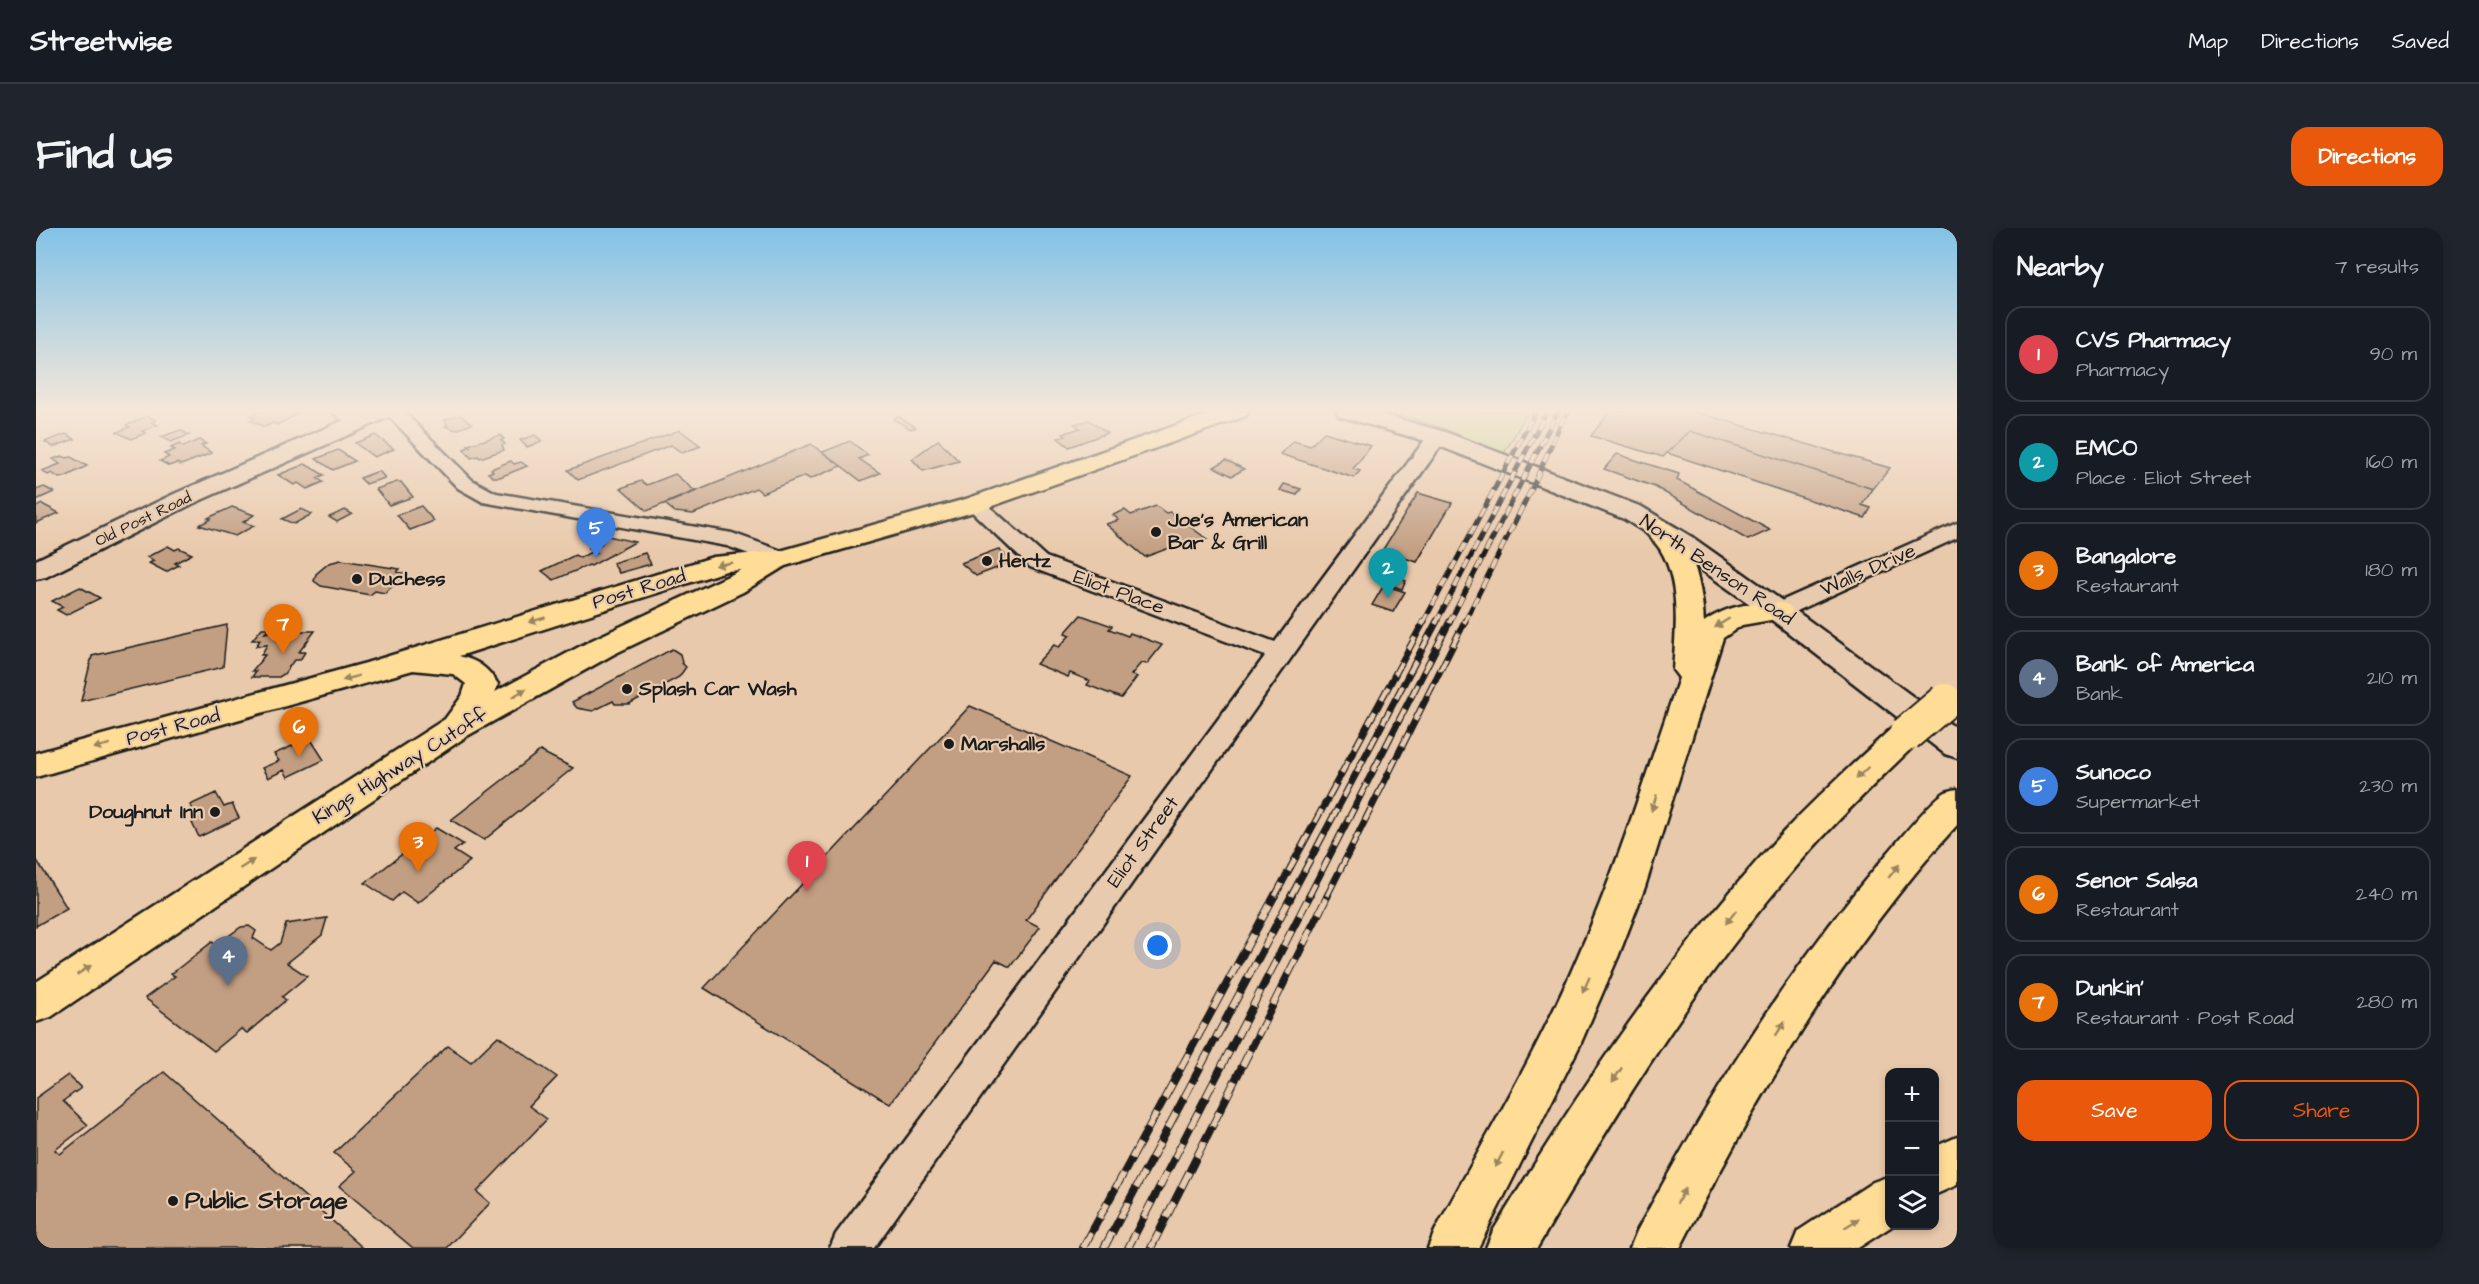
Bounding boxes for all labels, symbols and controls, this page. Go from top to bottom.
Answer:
text: Streetwise [30,22,172,61]
text: Map [2188,27,2228,56]
text: Directions [2261,27,2359,56]
text: Saved [2392,27,2449,56]
text: Find us [36,127,173,185]
button: Directions [2291,127,2443,186]
text: Nearby [2017,249,2104,285]
text: 7 results [2335,253,2419,281]
text: CVS Pharmacy [2076,325,2231,356]
text: 1 [2037,340,2040,368]
text: 90 m [2369,340,2417,368]
text: Pharmacy [2076,356,2169,384]
text: EMCO [2076,433,2138,464]
text: 2 [2033,448,2044,476]
text: 160 m [2366,448,2417,476]
text: Place · Eliot Street [2076,464,2251,492]
street label: Old Post Road [91,486,195,552]
place label: Joe's American Bar & Grill [1167,506,1308,557]
pin: 5 [576,508,616,558]
street label: North Benson Road [1634,508,1800,632]
marker: Joe's American Bar & Grill [1149,525,1163,539]
street label: Walls Drive [1816,536,1920,603]
text: Bangalore [2076,541,2176,572]
place label: Hertz [999,547,1052,575]
pin: 2 [1368,548,1408,598]
marker: Hertz [980,554,994,568]
text: 3 [2033,556,2044,584]
text: 180 m [2365,556,2417,584]
one-way arrow [714,560,733,569]
street label: Post Road [589,562,689,616]
street label: Eliot Place [1070,563,1169,621]
place label: Duchess [369,565,446,593]
marker: Duchess [350,572,364,586]
text: Restaurant [2076,572,2179,600]
pin: 7 [264,604,302,654]
one-way arrow [528,616,546,625]
one-way arrow [1714,618,1731,629]
text: Bank of America [2076,649,2254,680]
text: 4 [2032,664,2045,692]
text: 210 m [2367,664,2417,692]
one-way arrow [342,673,360,683]
place label: Splash Car Wash [638,675,798,703]
text: Bank [2076,680,2123,708]
marker: Splash Car Wash [620,682,634,696]
one-way arrow [511,688,528,698]
street label: Post Road [123,701,223,753]
street label: Kings Highway Cutoff [307,701,494,832]
pin: 6 [280,708,318,757]
place label: Marshalls [961,730,1045,758]
marker: Marshalls [942,737,956,751]
one-way arrow [93,742,112,752]
text: Sunoco [2076,757,2151,788]
one-way arrow [1855,766,1870,780]
text: 5 [2031,772,2046,800]
text: 230 m [2359,772,2417,800]
text: Supermarket [2076,788,2200,816]
street label: Eliot Street [1100,790,1186,894]
one-way arrow [1649,794,1658,812]
place label: Doughnut Inn [89,798,203,827]
marker: Doughnut Inn [208,805,222,819]
pin: 3 [398,822,437,872]
pin: 1 [788,842,826,891]
one-way arrow [239,858,255,870]
one-way arrow [1888,863,1901,879]
text: Senor Salsa [2076,865,2197,896]
text: 6 [2032,880,2045,908]
text: 240 m [2356,880,2417,908]
text: Restaurant [2076,896,2179,924]
one-way arrow [1725,909,1737,924]
your location [1143,931,1172,960]
pin: 4 [208,936,248,986]
one-way arrow [76,965,92,976]
text: Dunkin' [2076,973,2144,1004]
one-way arrow [1581,977,1590,994]
text: 7 [2032,988,2045,1016]
text: 280 m [2356,988,2417,1016]
text: Restaurant · Post Road [2076,1004,2294,1032]
one-way arrow [1775,1020,1786,1037]
one-way arrow [1612,1067,1623,1083]
map controls [1885,1068,1939,1230]
button: + [1885,1068,1939,1122]
button: Save [2017,1080,2212,1141]
button: Share [2224,1080,2419,1141]
button: − [1885,1122,1939,1176]
one-way arrow [1494,1152,1504,1169]
button: layers [1885,1176,1939,1230]
place label: Public Storage [185,1184,348,1219]
one-way arrow [1675,1187,1685,1205]
marker: Public Storage [166,1194,180,1208]
one-way arrow [1844,1217,1860,1228]

